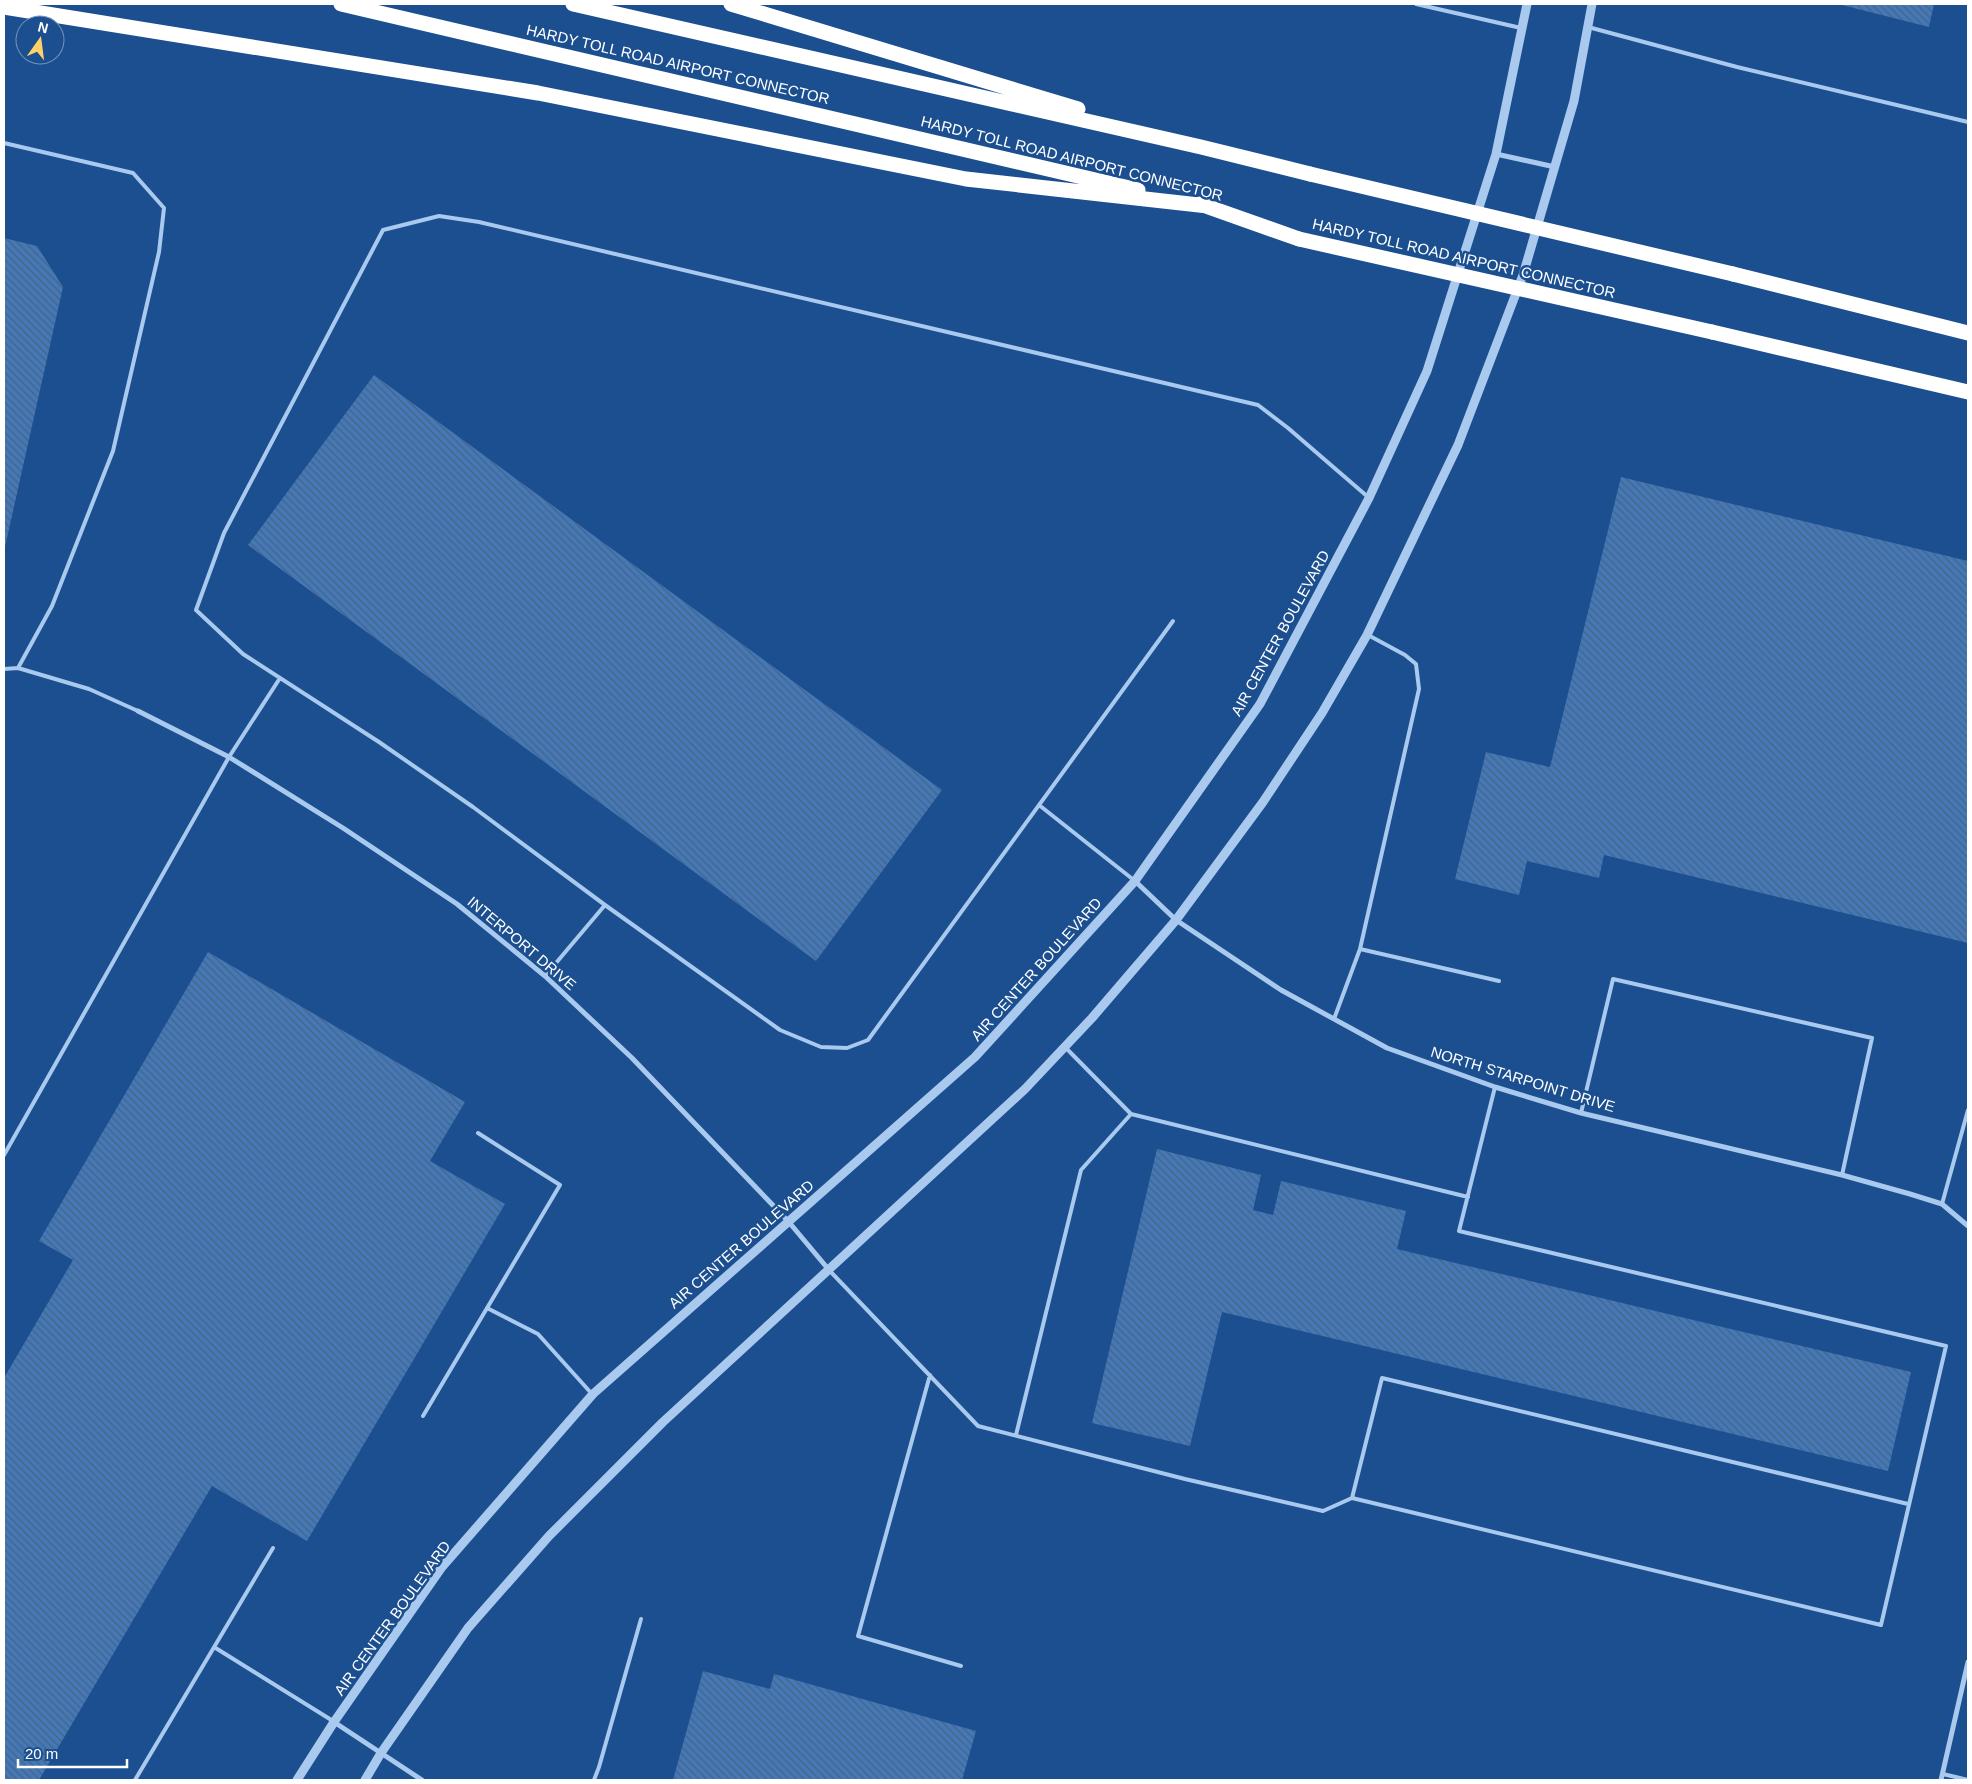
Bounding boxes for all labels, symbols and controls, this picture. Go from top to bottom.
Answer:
north arrow [15,15,65,65]
text: N [36,18,50,36]
street label: HARDY TOLL ROAD AIRPORT CONNECTOR [525,21,831,107]
street label: HARDY TOLL ROAD AIRPORT CONNECTOR [919,112,1225,204]
street label: HARDY TOLL ROAD AIRPORT CONNECTOR [1311,215,1617,301]
street label: AIR CENTER BOULEVARD [1227,547,1333,719]
street label: INTERPORT DRIVE [464,893,580,993]
street label: AIR CENTER BOULEVARD [967,894,1105,1044]
street label: NORTH STARPOINT DRIVE [1429,1043,1617,1115]
street label: AIR CENTER BOULEVARD [665,1176,817,1312]
street label: AIR CENTER BOULEVARD [330,1537,454,1698]
scale bar [18,1736,126,1768]
text: 20 m [25,1745,58,1762]

